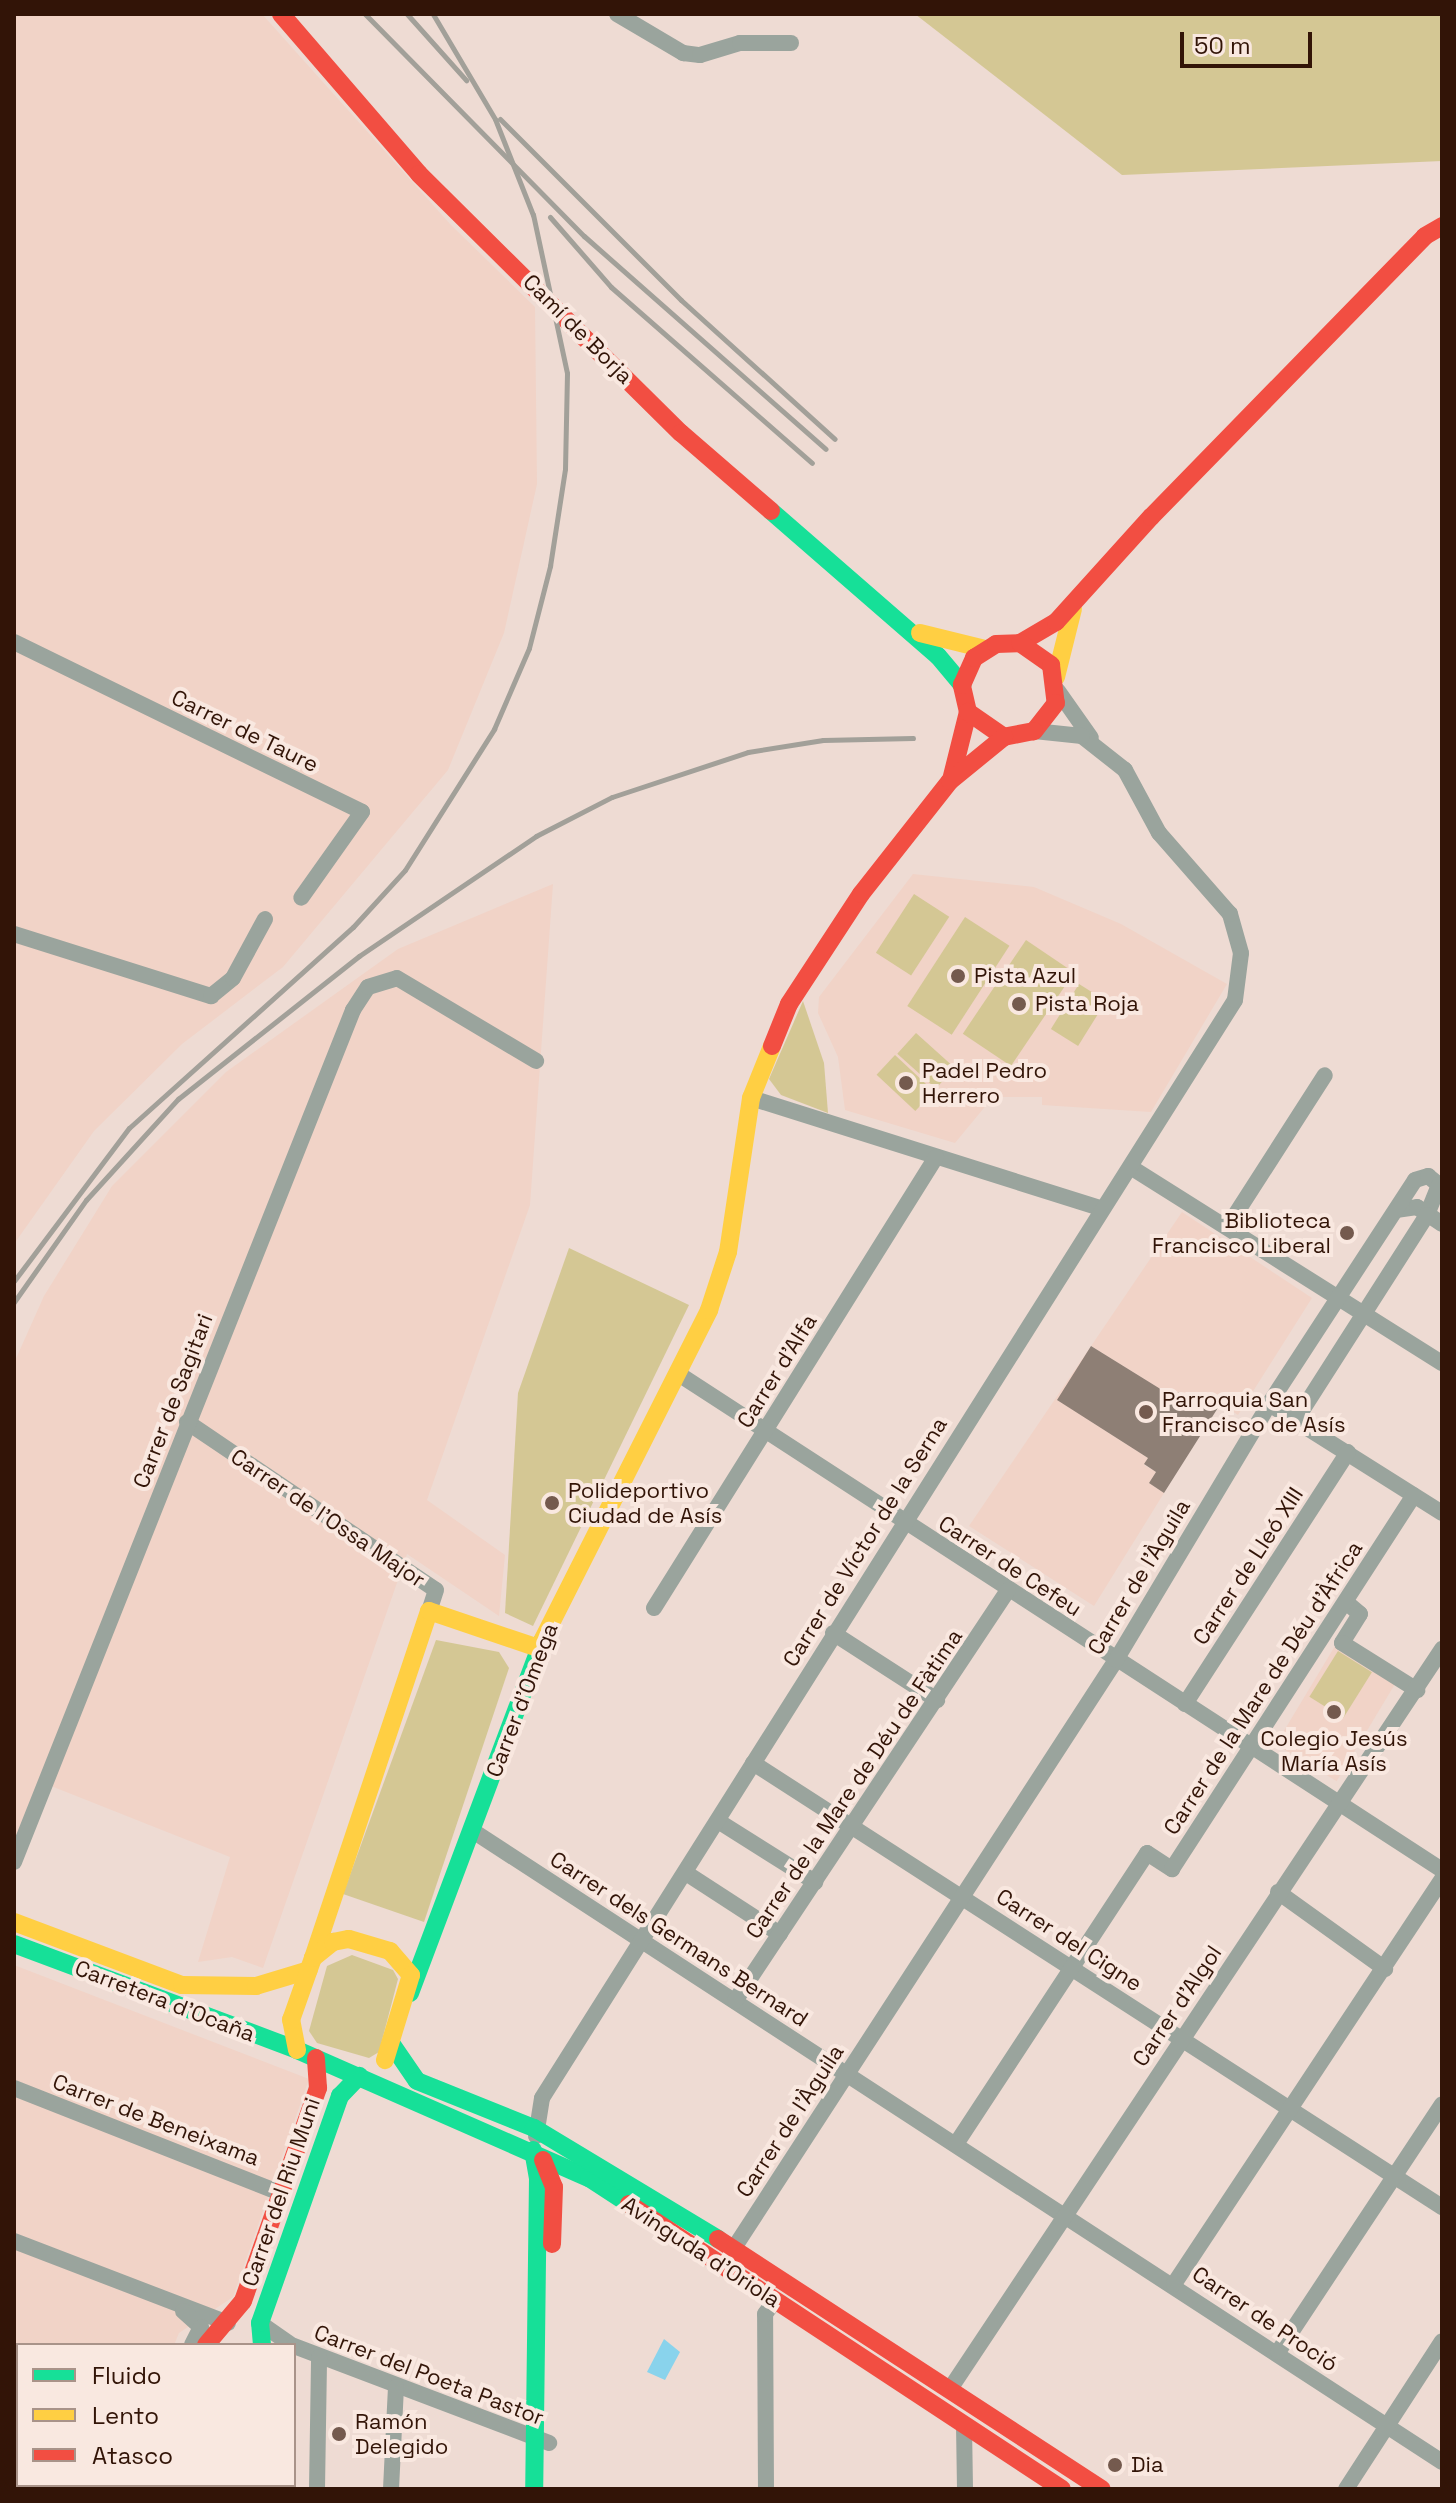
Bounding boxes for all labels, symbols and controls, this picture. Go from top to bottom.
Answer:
scale bar [1184,16,1316,66]
text: 50 m [1194,30,1251,61]
street label: Camí de Borja [518,269,638,389]
street label: Carrer de Taure [167,684,323,778]
place label: Pista Azul [974,963,1076,989]
marker: Pista Azul [949,967,967,985]
place label: Pista Roja [1035,991,1139,1017]
marker: Pista Roja [1010,995,1028,1013]
place label: Padel Pedro Herrero [922,1057,1047,1108]
marker: Padel Pedro Herrero [897,1074,915,1092]
place label: Biblioteca Francisco Liberal [1152,1207,1331,1258]
marker: Biblioteca Francisco Liberal [1338,1224,1356,1242]
street label: Carrer d'Alfa [732,1309,822,1433]
street label: Carrer de Sagitari [128,1310,218,1492]
place label: Parroquia San Francisco de Asís [1162,1386,1346,1438]
marker: Parroquia San Francisco de Asís [1137,1403,1155,1421]
street label: Carrer de Víctor de la Serna [777,1412,953,1672]
street label: Carrer de l'Ossa Major [226,1443,430,1593]
place label: Polideportivo Ciudad de Asís [568,1477,723,1528]
street label: Carrer de Lleó XIII [1187,1482,1309,1650]
marker: Polideportivo Ciudad de Asís [543,1494,561,1512]
street label: Carrer de l'Àguila [1082,1494,1196,1660]
street label: Carrer de Cefeu [934,1510,1086,1622]
street label: Carrer de la Mare de Déu d'Àfrica [1158,1536,1368,1840]
street label: Carrer d'Omega [480,1619,564,1781]
street label: Carrer de la Mare de Déu de Fàtima [740,1624,968,1944]
marker: Colegio Jesús María Asís [1325,1703,1343,1721]
place label: Colegio Jesús María Asís [1260,1725,1408,1776]
street label: Carrer dels Germans Bernard [545,1846,813,2032]
street label: Carrer del Cigne [991,1883,1147,1997]
street label: Carrer d'Algol [1127,1941,1227,2071]
street label: Carretera d'Ocaña [71,1955,259,2047]
street label: Carrer de l'Àguila [731,2040,849,2202]
street label: Carrer de Beneixama [49,2068,263,2172]
street label: Carrer del Riu Muni [236,2094,326,2290]
street label: Avinguda d'Oriola [617,2191,785,2313]
street label: Carrer de Proció [1187,2261,1343,2377]
street label: Carrer del Poeta Pastor [310,2319,548,2431]
legend [16,2343,296,2487]
text: Fluido [92,2360,162,2391]
text: Lento [92,2400,159,2431]
place label: Ramón Delegido [355,2408,448,2460]
marker: Ramón Delegido [330,2425,348,2443]
text: Atasco [92,2440,173,2471]
place label: Dia [1131,2452,1164,2478]
marker: Dia [1106,2456,1124,2474]

